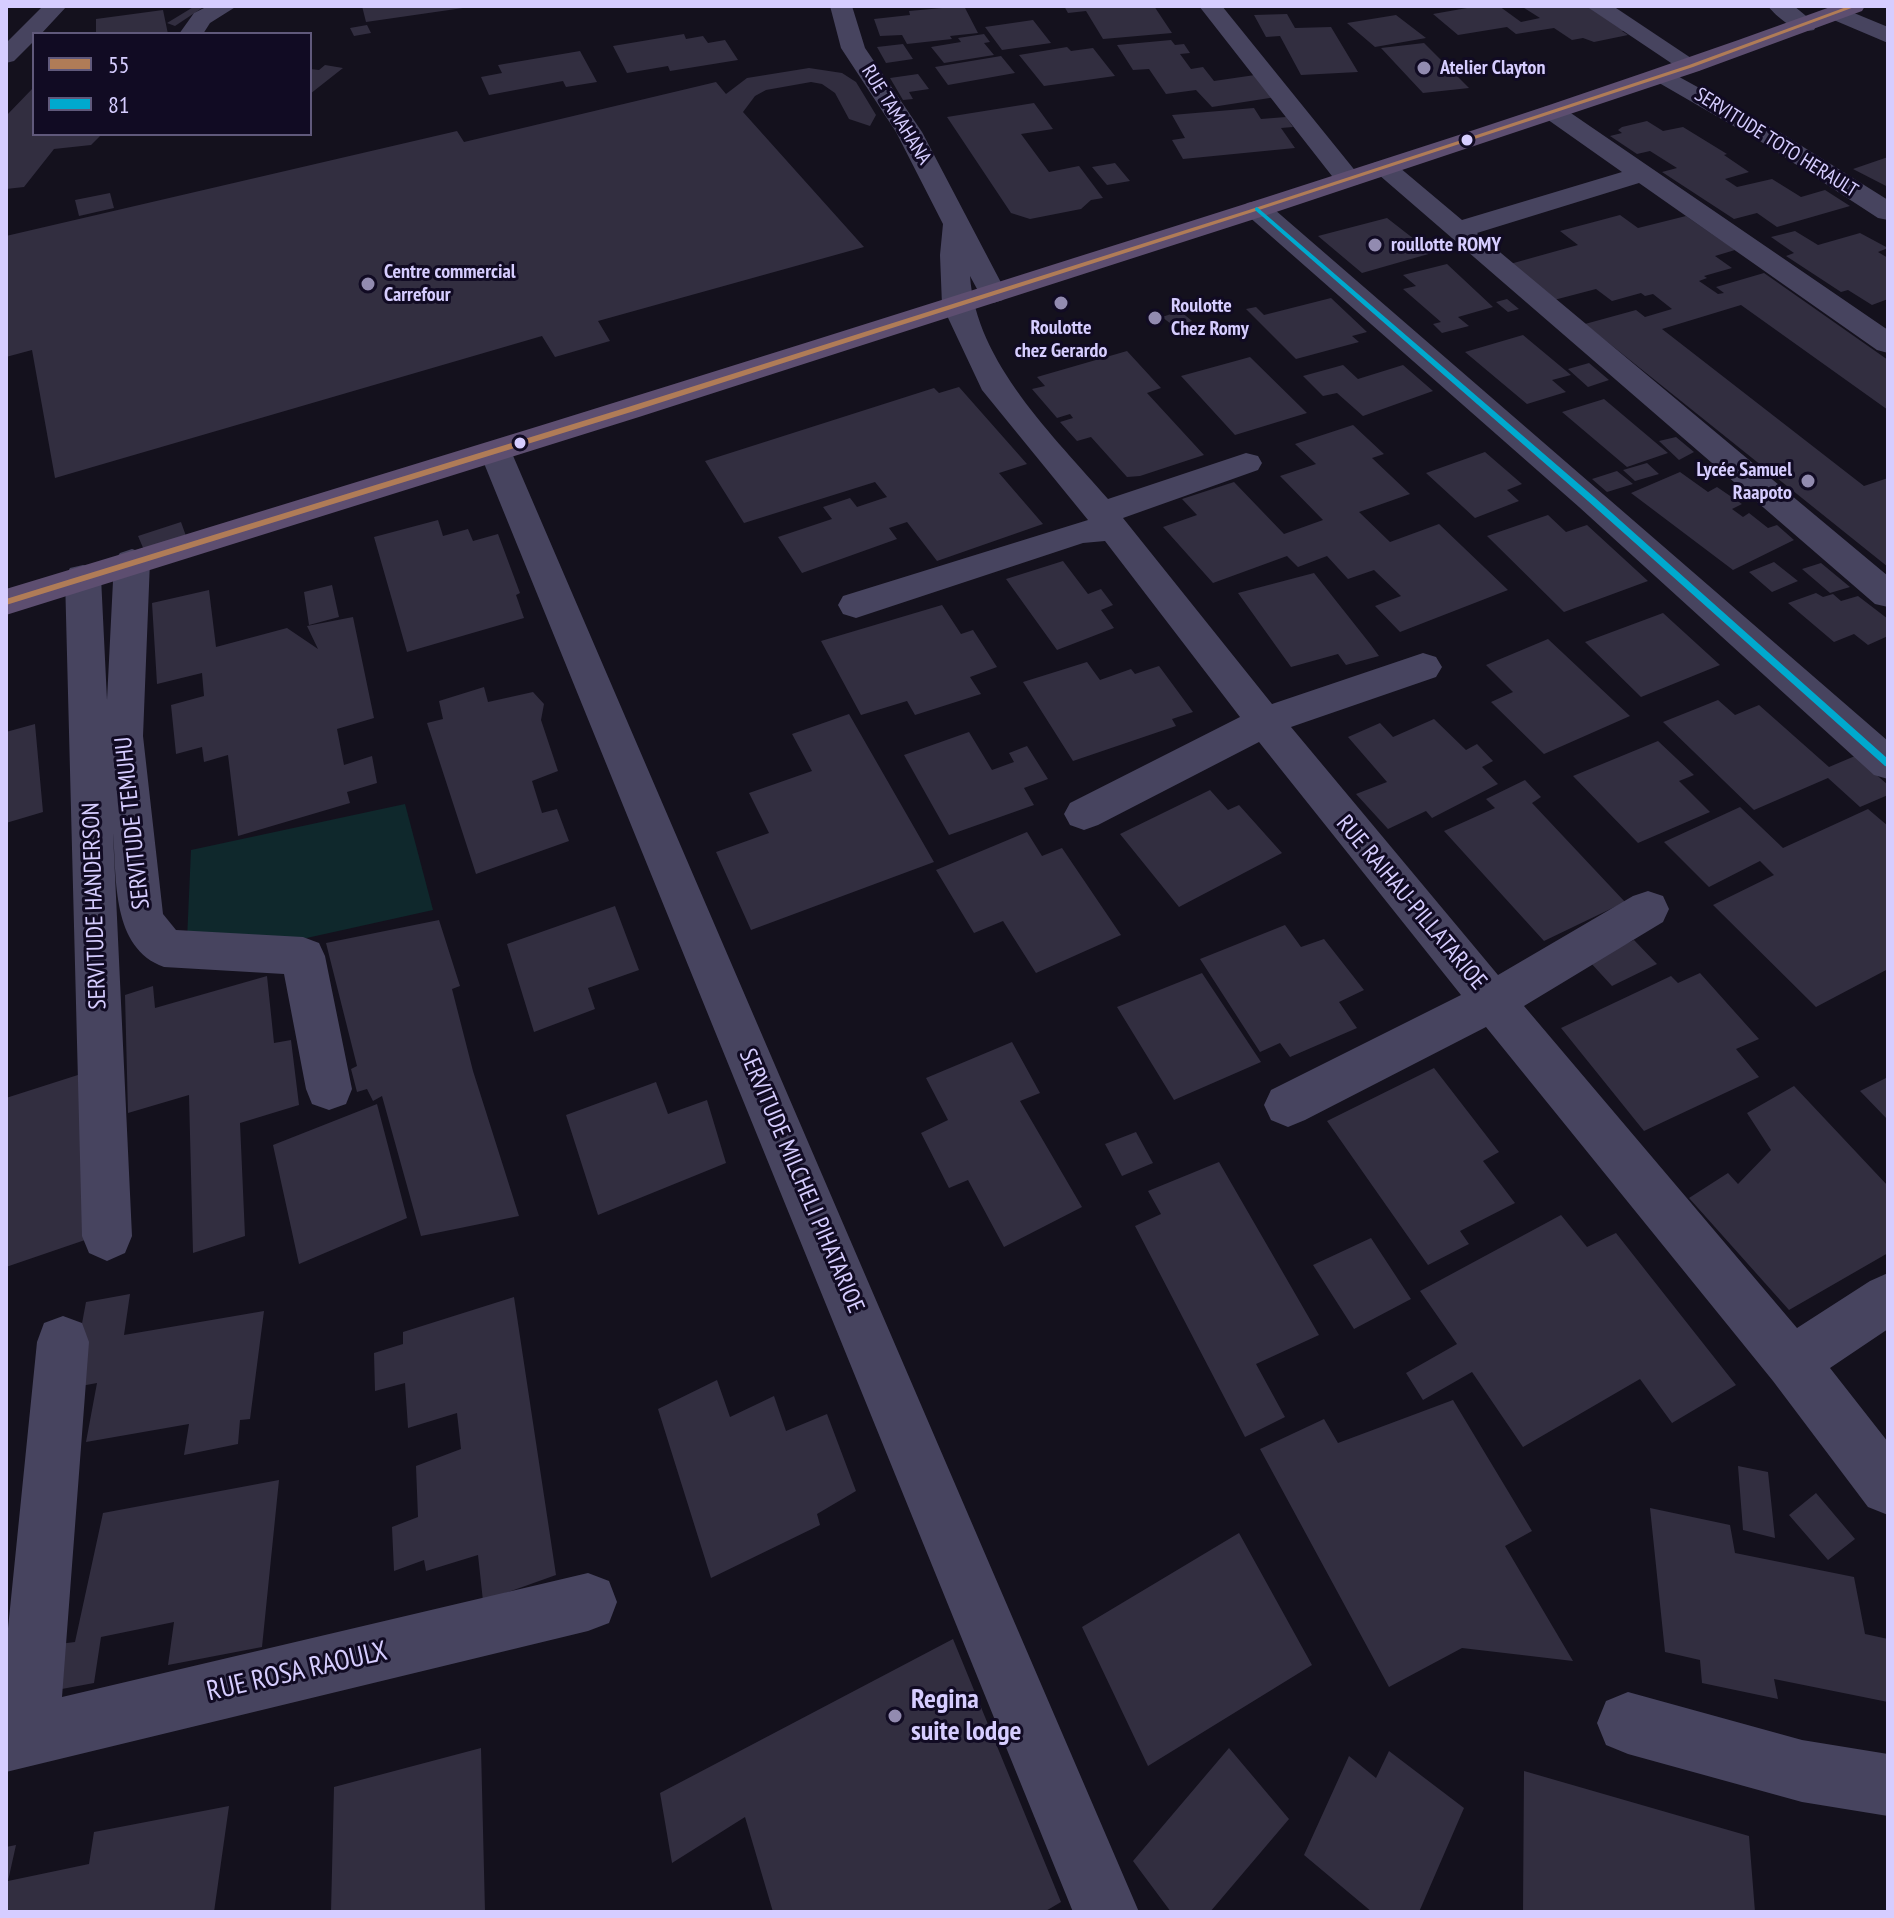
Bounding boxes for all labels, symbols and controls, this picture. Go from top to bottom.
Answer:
legend [32,32,312,136]
text: 55 [108,49,130,80]
place label: Atelier Clayton [1440,56,1545,80]
marker: Atelier Clayton [1415,59,1433,77]
street label: RUE TAMAHANA [856,61,936,169]
street label: SERVITUDE TOTO HERAULT [1690,83,1862,203]
text: 81 [108,89,130,120]
unlabelled marker [1459,132,1475,148]
place label: roullotte ROMY [1391,233,1501,257]
marker: roullotte ROMY [1366,236,1384,254]
place label: Centre commercial Carrefour [384,260,516,307]
marker: Centre commercial Carrefour [359,275,377,293]
marker: Roulotte chez Gerardo [1052,294,1070,312]
place label: Roulotte Chez Romy [1171,294,1249,341]
marker: Roulotte Chez Romy [1146,309,1164,327]
place label: Roulotte chez Gerardo [1015,316,1107,363]
unlabelled marker [512,435,528,451]
place label: Lycée Samuel Raapoto [1696,458,1792,505]
marker: Lycée Samuel Raapoto [1799,472,1817,490]
street label: SERVITUDE TEMUHU [110,735,156,911]
street label: SERVITUDE HANDERSON [77,802,113,1010]
street label: RUE RAIHAU-PILLATARIOE [1330,810,1492,996]
street label: SERVITUDE MILCHELI PIHATARIOE [732,1045,870,1317]
street label: RUE ROSA RAOULX [204,1635,390,1709]
place label: Regina suite lodge [911,1683,1022,1749]
marker: Regina suite lodge [886,1707,904,1725]

